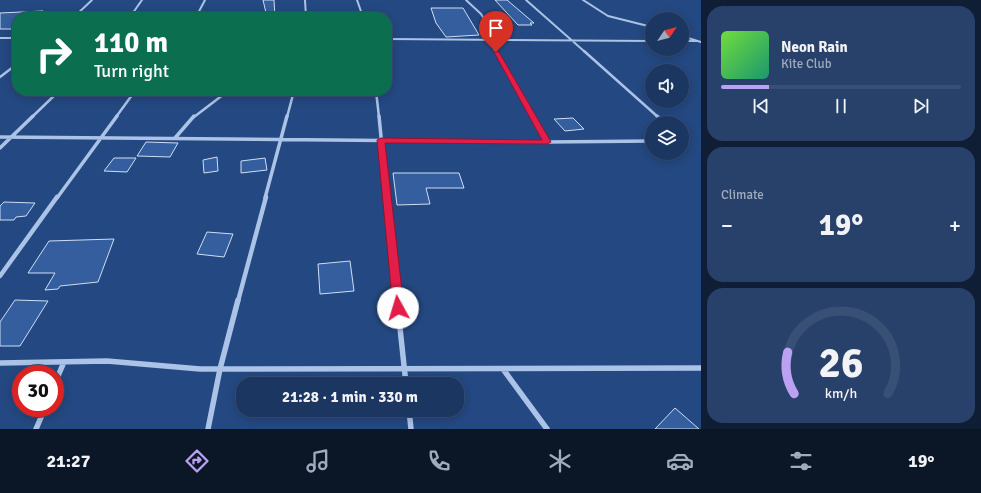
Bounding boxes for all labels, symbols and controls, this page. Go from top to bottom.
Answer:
pin [479,11,513,52]
north arrow [645,12,689,56]
map controls [645,12,689,160]
icon: arrive [485,17,507,39]
text: 110 m [94,26,168,60]
icon: right [28,28,80,80]
text: Neon Rain [781,38,848,56]
text: Kite Club [781,56,832,72]
text: Turn right [94,60,169,82]
button: sound [645,64,689,108]
icon: previous [750,95,772,117]
icon: pause [830,95,852,117]
icon: next [910,95,932,117]
button: layers [645,116,689,160]
text: Climate [721,187,764,203]
text: 19° [819,207,863,244]
text: − [721,212,733,239]
text: + [949,212,961,239]
position arrow [377,287,419,329]
text: 26 [819,337,863,388]
speed limit sign: 30 [12,365,64,417]
text: km/h [825,384,857,401]
text: 21:28 · 1 min · 330 m [282,388,418,406]
icon: directions [183,447,211,475]
icon: music [304,447,332,475]
icon: phone [425,447,453,475]
icon: climate [546,447,574,475]
icon: car [666,447,694,475]
icon: filters [787,447,815,475]
text: 21:27 [46,450,91,472]
text: 19° [908,450,935,472]

